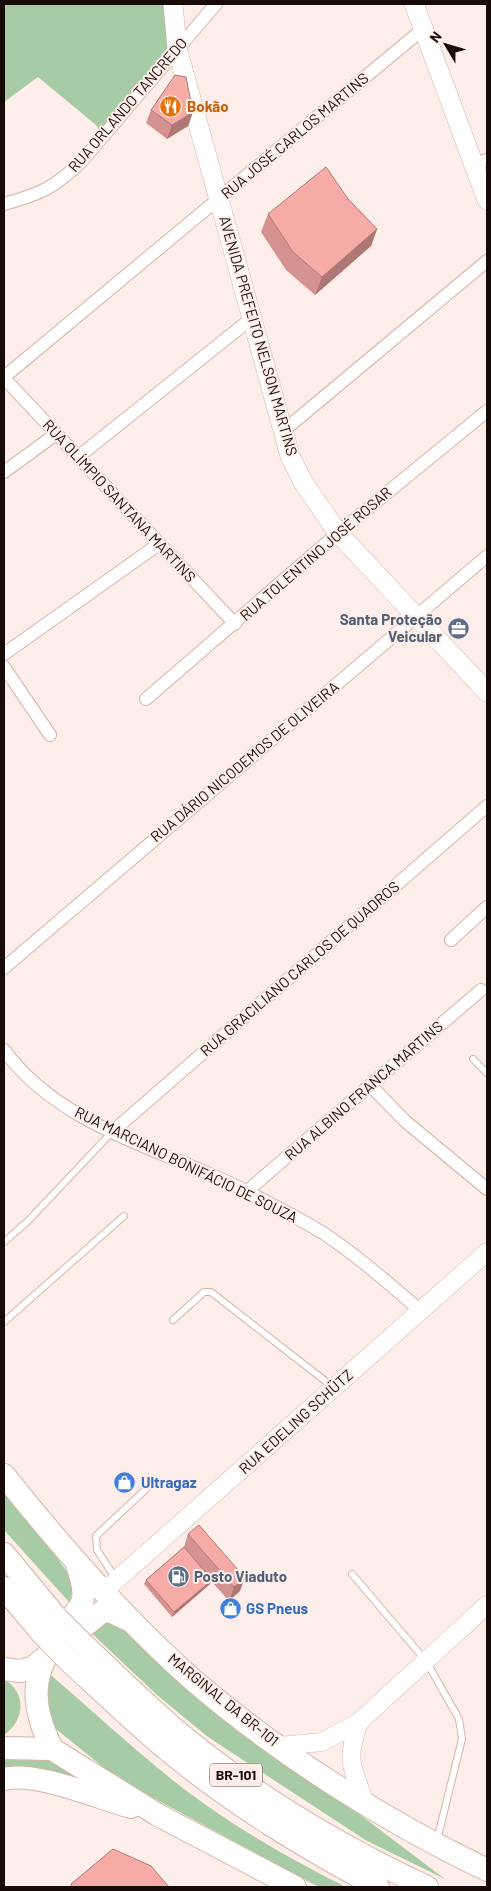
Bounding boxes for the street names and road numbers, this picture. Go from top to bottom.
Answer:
street label: RUA ORLANDO TANCREDO [64,34,190,175]
street label: RUA JOSÉ CARLOS MARTINS [217,68,372,202]
street label: AVENIDA PREFEITO NELSON MARTINS [216,214,302,458]
street label: RUA OLÍMPIO SANTANA MARTINS [40,415,200,585]
street label: RUA TOLENTINO JOSÉ ROSAR [236,483,395,624]
street label: RUA DÁRIO NICODEMOS DE OLIVEIRA [146,677,342,845]
street label: RUA GRACILIANO CARLOS DE QUADROS [196,877,403,1060]
street label: RUA ALBINO FRANCA MARTINS [281,1017,446,1164]
street label: RUA MARCIANO BONIFÁCIO DE SOUZA [72,1102,301,1226]
street label: RUA EDELING SCHÜTZ [235,1365,356,1477]
street label: MARGINAL DA BR-101 [165,1649,282,1749]
road number: BR-101 [210,1764,262,1786]

